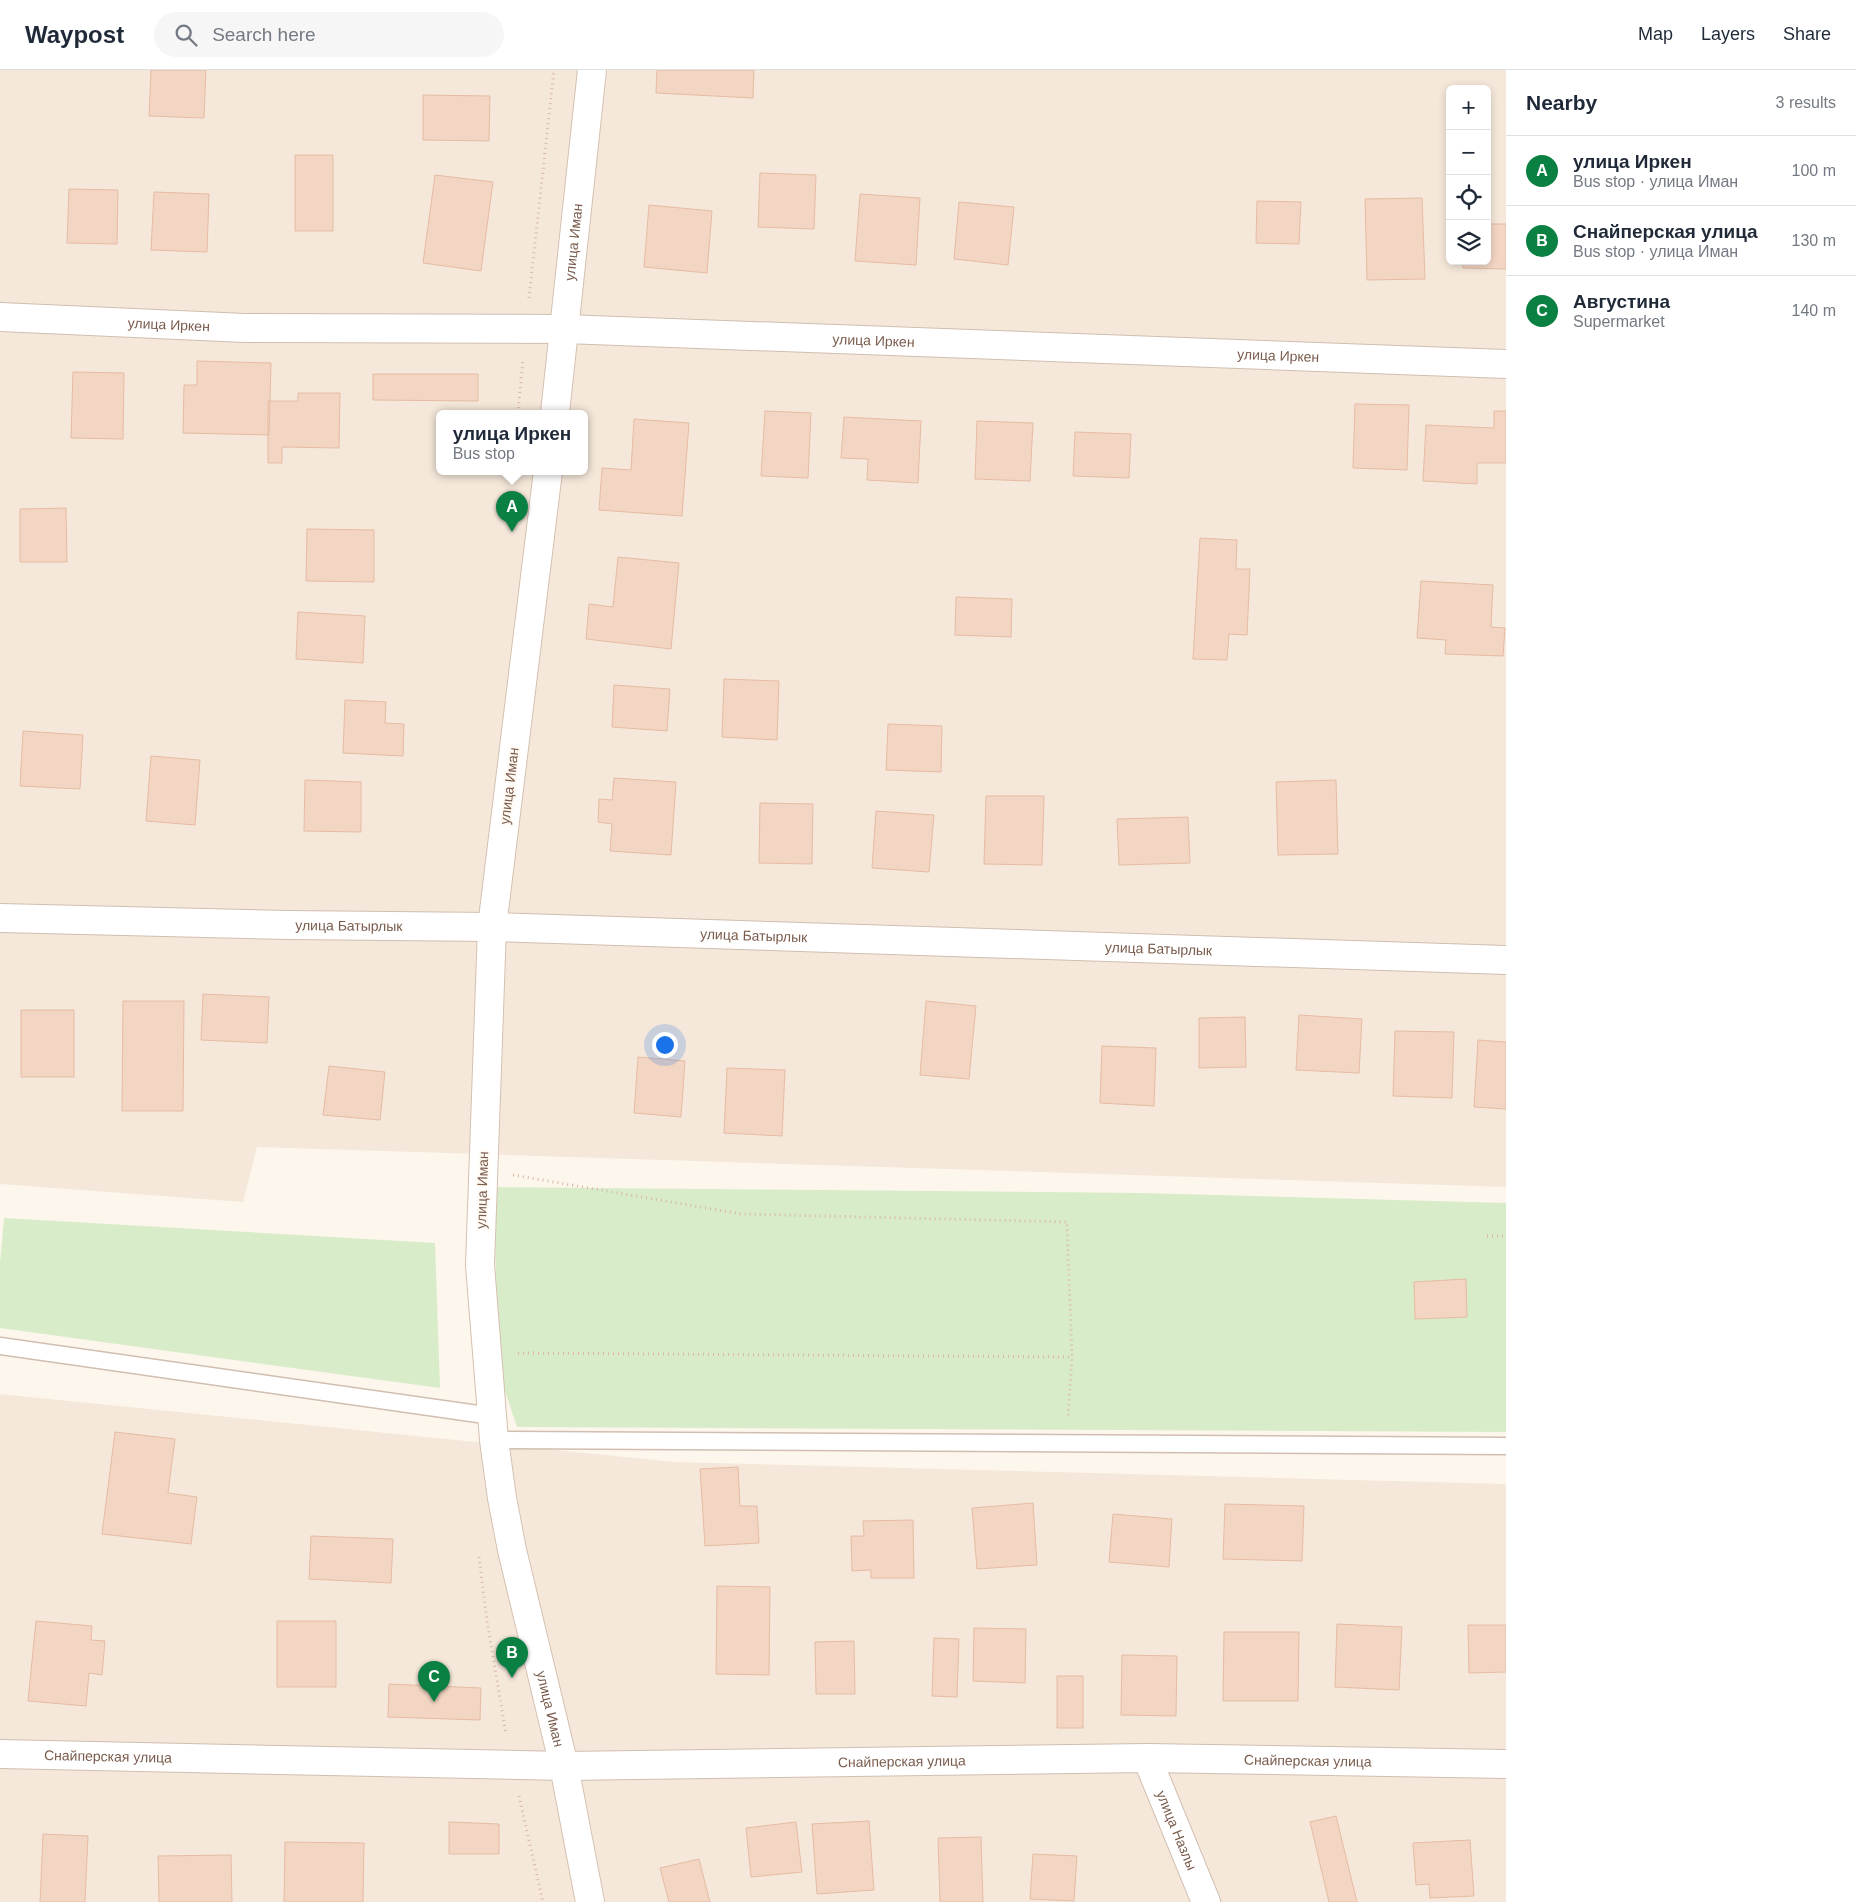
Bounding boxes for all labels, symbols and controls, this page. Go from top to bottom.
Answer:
search box [154,12,504,57]
text: Waypost [25,21,124,48]
icon: search [172,21,200,49]
text: Search here [212,24,316,45]
text: Map [1638,24,1673,44]
text: Layers [1701,24,1755,44]
text: Share [1783,24,1831,44]
map controls [1446,85,1491,265]
button: + [1446,85,1491,130]
text: Nearby [1526,91,1597,114]
text: 3 results [1776,94,1836,111]
button: − [1446,130,1491,175]
text: улица Иркен [1573,151,1692,172]
text: A [1536,162,1548,179]
text: 100 m [1792,162,1836,179]
text: Bus stop · улица Иман [1573,173,1738,190]
button: locate [1446,175,1491,220]
street label: улица Иман [561,203,586,281]
button: layers [1446,220,1491,265]
text: Снайперская улица [1573,221,1758,242]
text: B [1536,232,1548,249]
text: 130 m [1792,232,1836,249]
text: Bus stop · улица Иман [1573,243,1738,260]
text: Августина [1573,291,1670,312]
text: C [1536,302,1548,319]
text: 140 m [1792,302,1836,319]
text: Supermarket [1573,313,1665,330]
street label: улица Иркен [127,315,210,334]
street label: улица Иркен [832,331,915,350]
street label: улица Иркен [1237,346,1320,365]
popup [436,410,588,475]
text: улица Иркен [453,423,571,444]
text: Bus stop [453,445,515,462]
pin: A [496,491,528,532]
street label: улица Иман [496,747,522,825]
street label: улица Батырлык [295,917,403,934]
street label: улица Батырлык [700,926,808,945]
street label: улица Батырлык [1105,939,1213,958]
your location [652,1032,678,1058]
street label: улица Иман [473,1151,491,1229]
pin: B [496,1637,528,1678]
pin: C [418,1661,450,1702]
street label: улица Иман [533,1669,567,1748]
street label: Снайперская улица [44,1747,172,1766]
street label: Снайперская улица [838,1752,966,1770]
street label: Снайперская улица [1244,1752,1372,1770]
street label: улица Назлы [1153,1788,1200,1872]

